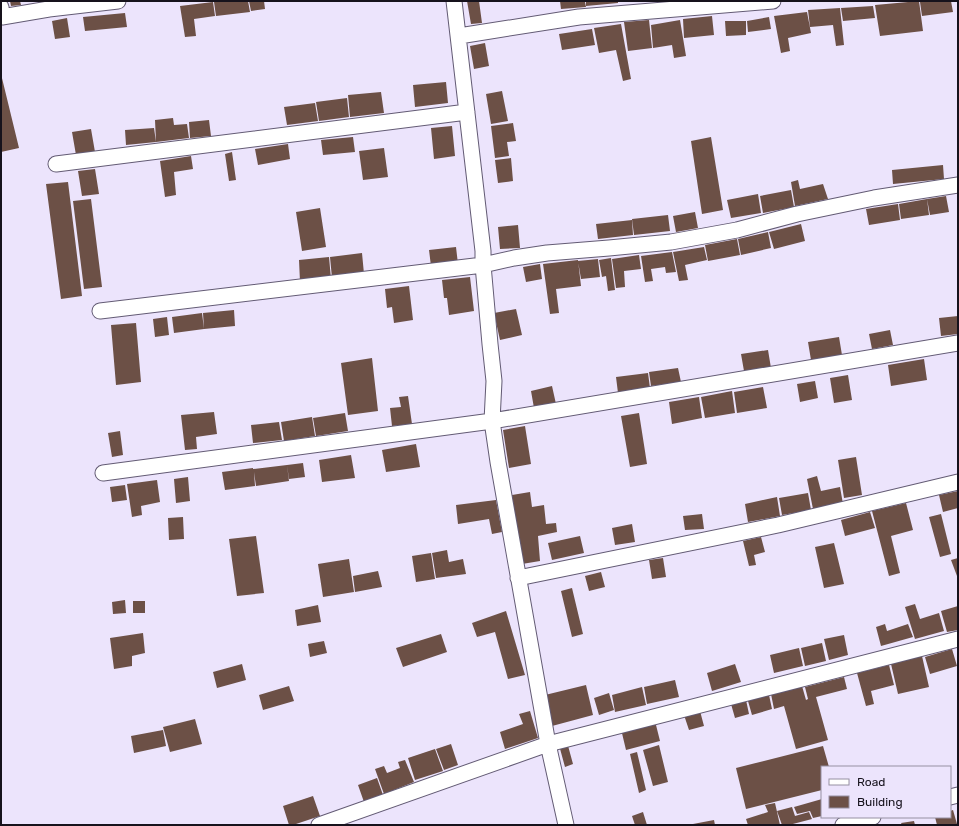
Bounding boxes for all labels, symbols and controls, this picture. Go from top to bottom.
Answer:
legend [821,766,951,818]
text: Road [857,775,885,789]
text: Building [857,795,903,809]

